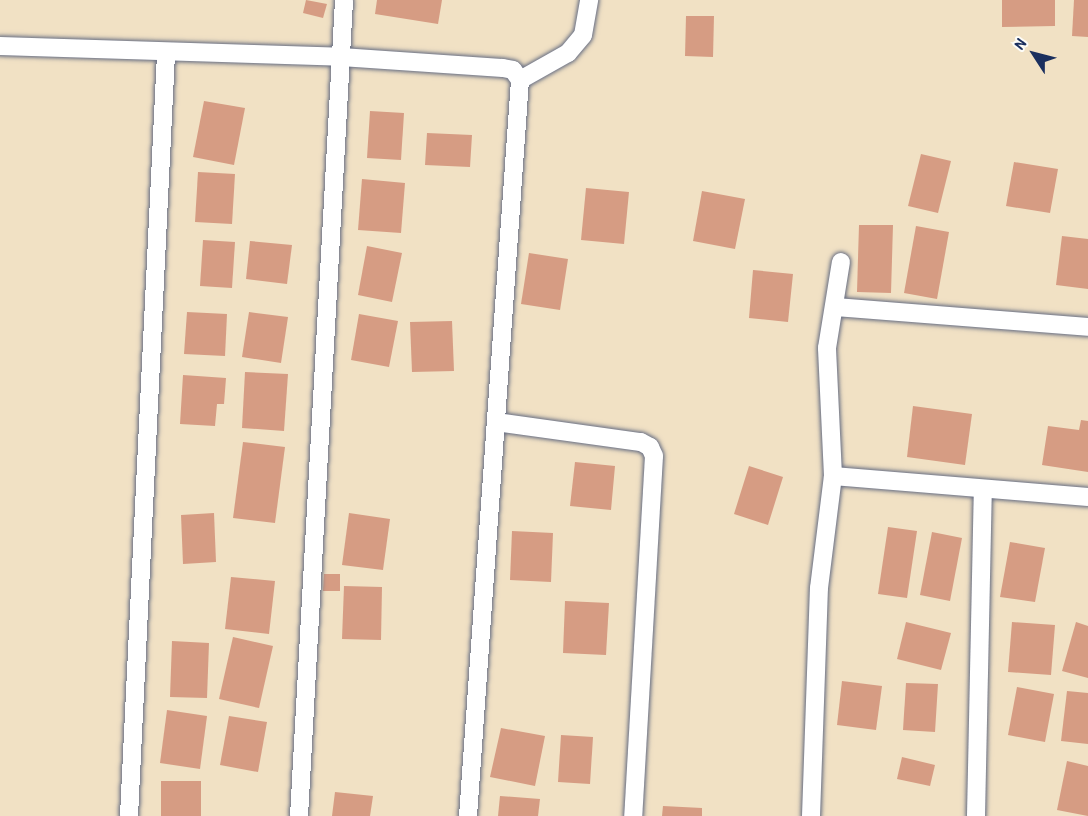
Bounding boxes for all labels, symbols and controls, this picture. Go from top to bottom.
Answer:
north arrow [1004,24,1064,84]
text: N [1008,34,1031,53]

